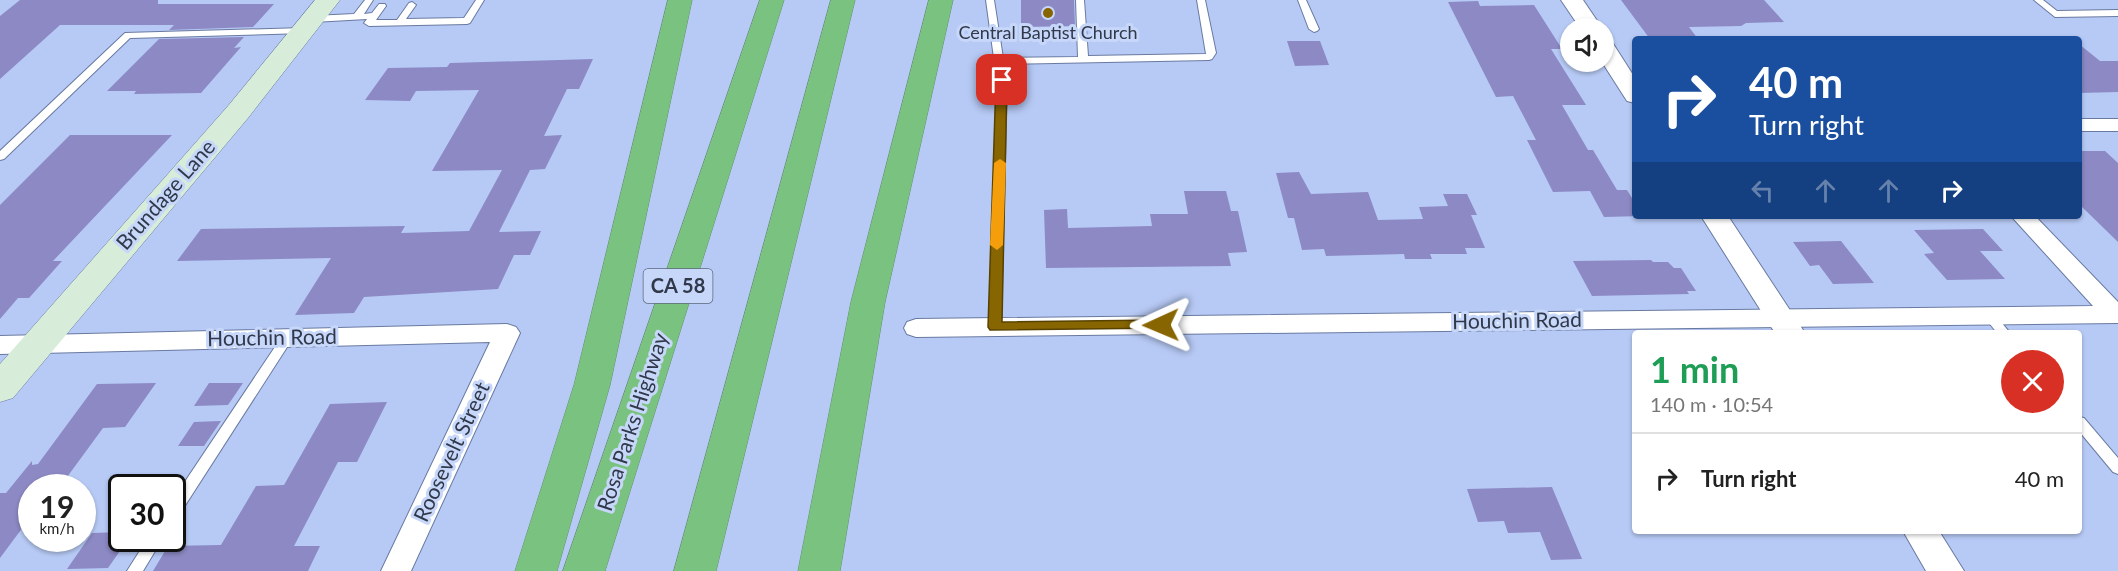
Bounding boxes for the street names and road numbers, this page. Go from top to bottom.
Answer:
street label: Brundage Lane [110,134,220,254]
road number: CA 58 [644,269,712,303]
street label: Houchin Road [1452,306,1582,333]
street label: Houchin Road [207,323,337,350]
street label: Rosa Parks Highway [591,329,672,514]
street label: Roosevelt Street [407,377,494,525]

